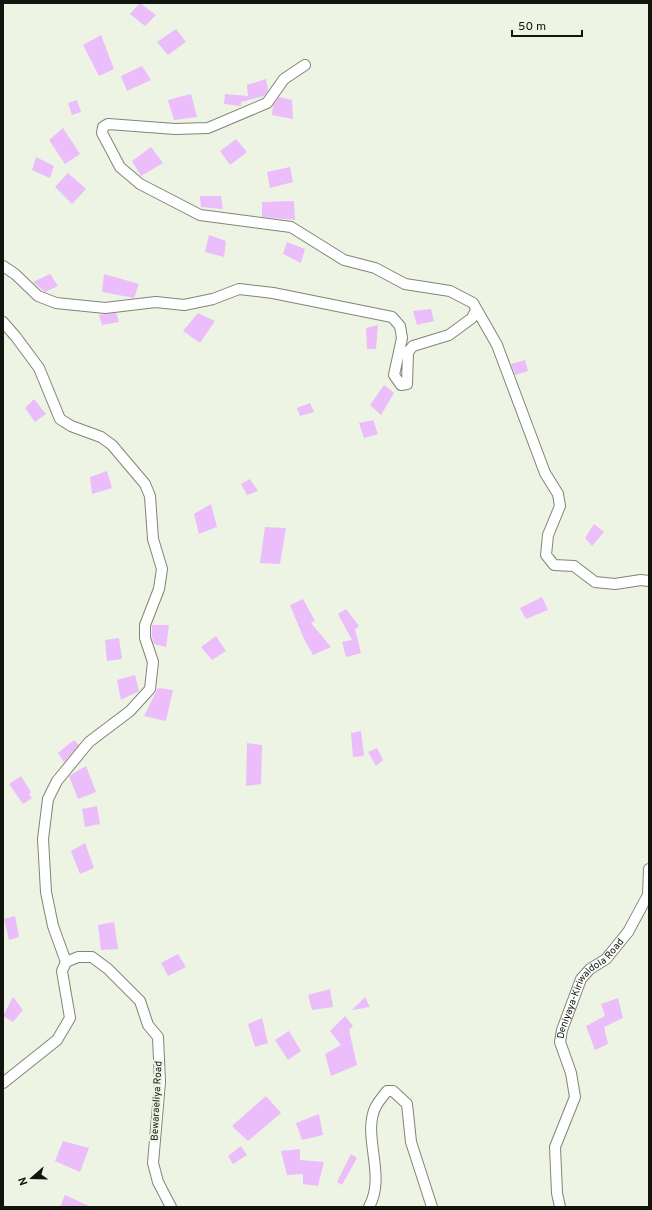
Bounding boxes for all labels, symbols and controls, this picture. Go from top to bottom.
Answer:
scale bar [512,12,582,38]
text: 50 m [518,19,546,35]
street label: Deniyaya-Kiriwaldola Road [554,936,627,1040]
street label: Bewaraeliya Road [148,1061,166,1141]
north arrow [12,1158,52,1198]
text: N [16,1175,31,1187]

